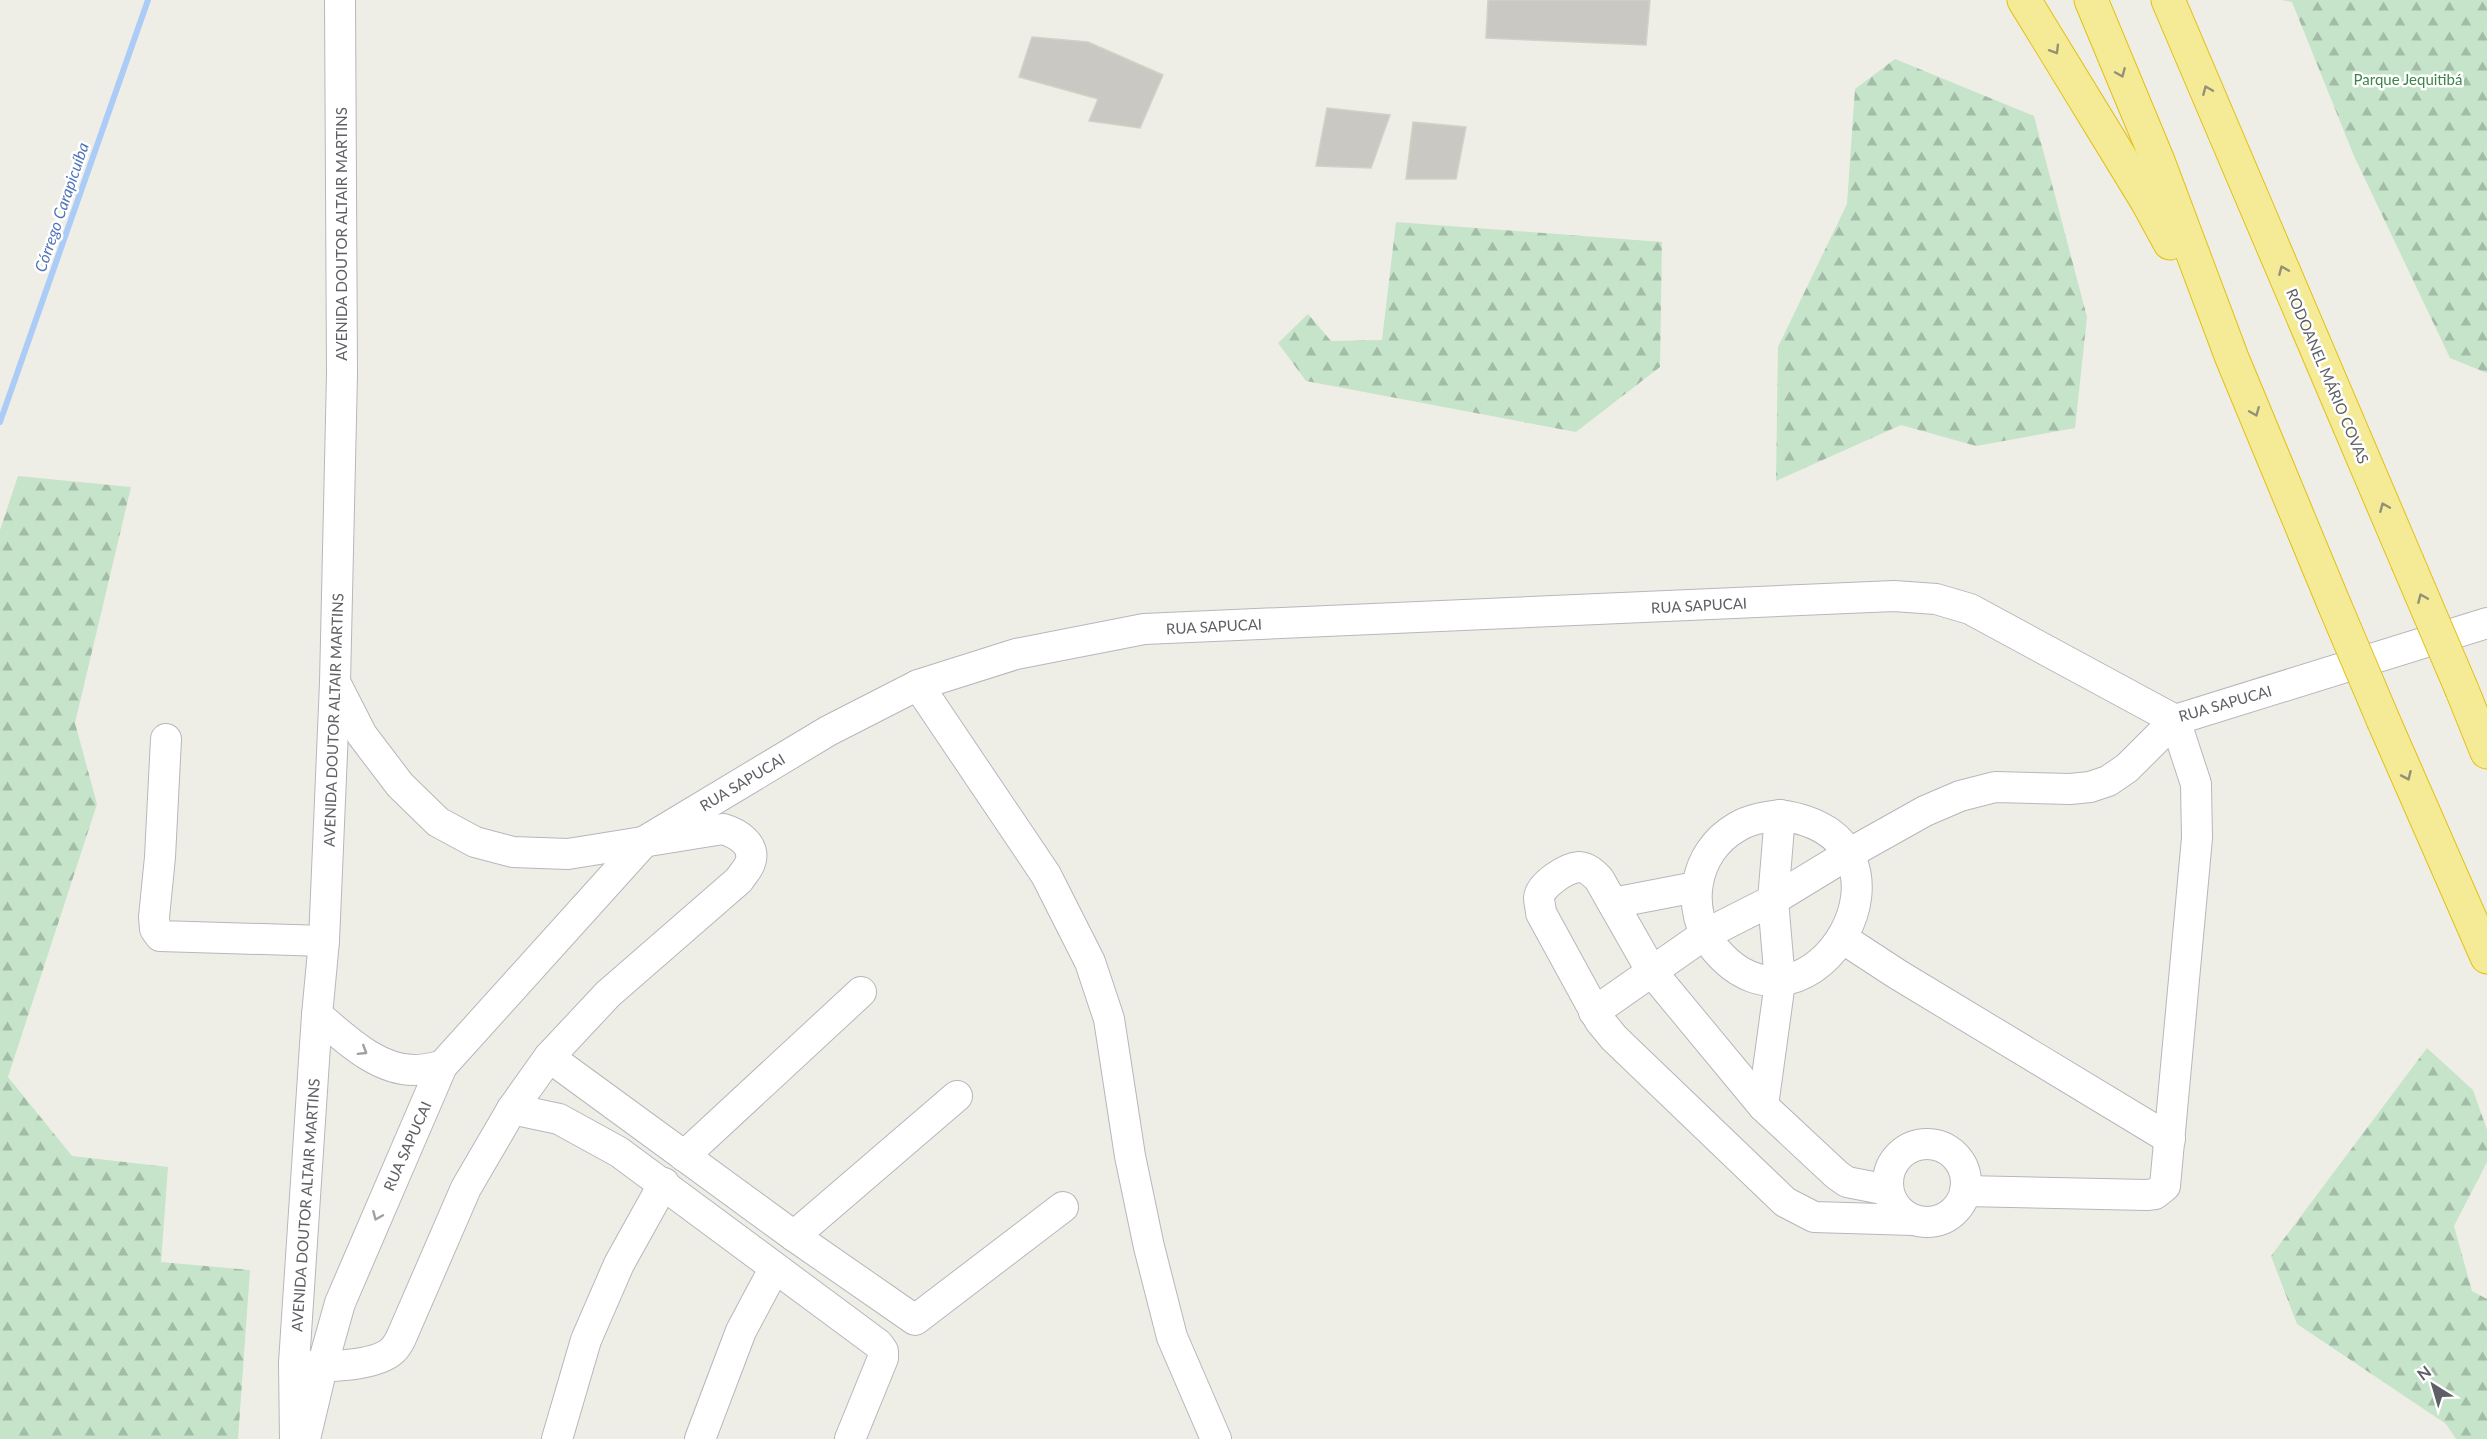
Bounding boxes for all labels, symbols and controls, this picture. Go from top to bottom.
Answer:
one-way arrow [2047,44,2059,54]
one-way arrow [2114,67,2126,78]
park label: Parque Jequitibá [2354,70,2462,88]
one-way arrow [2202,86,2214,97]
street label: AVENIDA DOUTOR ALTAIR MARTINS [332,107,350,361]
water label: Córrego Carapicuíba [30,140,92,274]
one-way arrow [2279,265,2291,276]
street label: RODOANEL MÁRIO COVAS [2283,286,2373,466]
one-way arrow [2248,405,2260,416]
one-way arrow [2379,503,2391,514]
street label: AVENIDA DOUTOR ALTAIR MARTINS [320,593,346,847]
street label: RUA SAPUCAI [1651,593,1747,617]
one-way arrow [2418,593,2430,604]
street label: RUA SAPUCAI [1166,614,1262,638]
street label: RUA SAPUCAI [2176,681,2274,725]
street label: RUA SAPUCAI [696,750,788,814]
one-way arrow [2400,769,2412,780]
one-way arrow [357,1043,367,1055]
street label: AVENIDA DOUTOR ALTAIR MARTINS [287,1078,323,1332]
street label: RUA SAPUCAI [379,1098,435,1194]
one-way arrow [372,1210,384,1221]
north arrow [2403,1355,2463,1415]
text: N [2413,1361,2434,1384]

